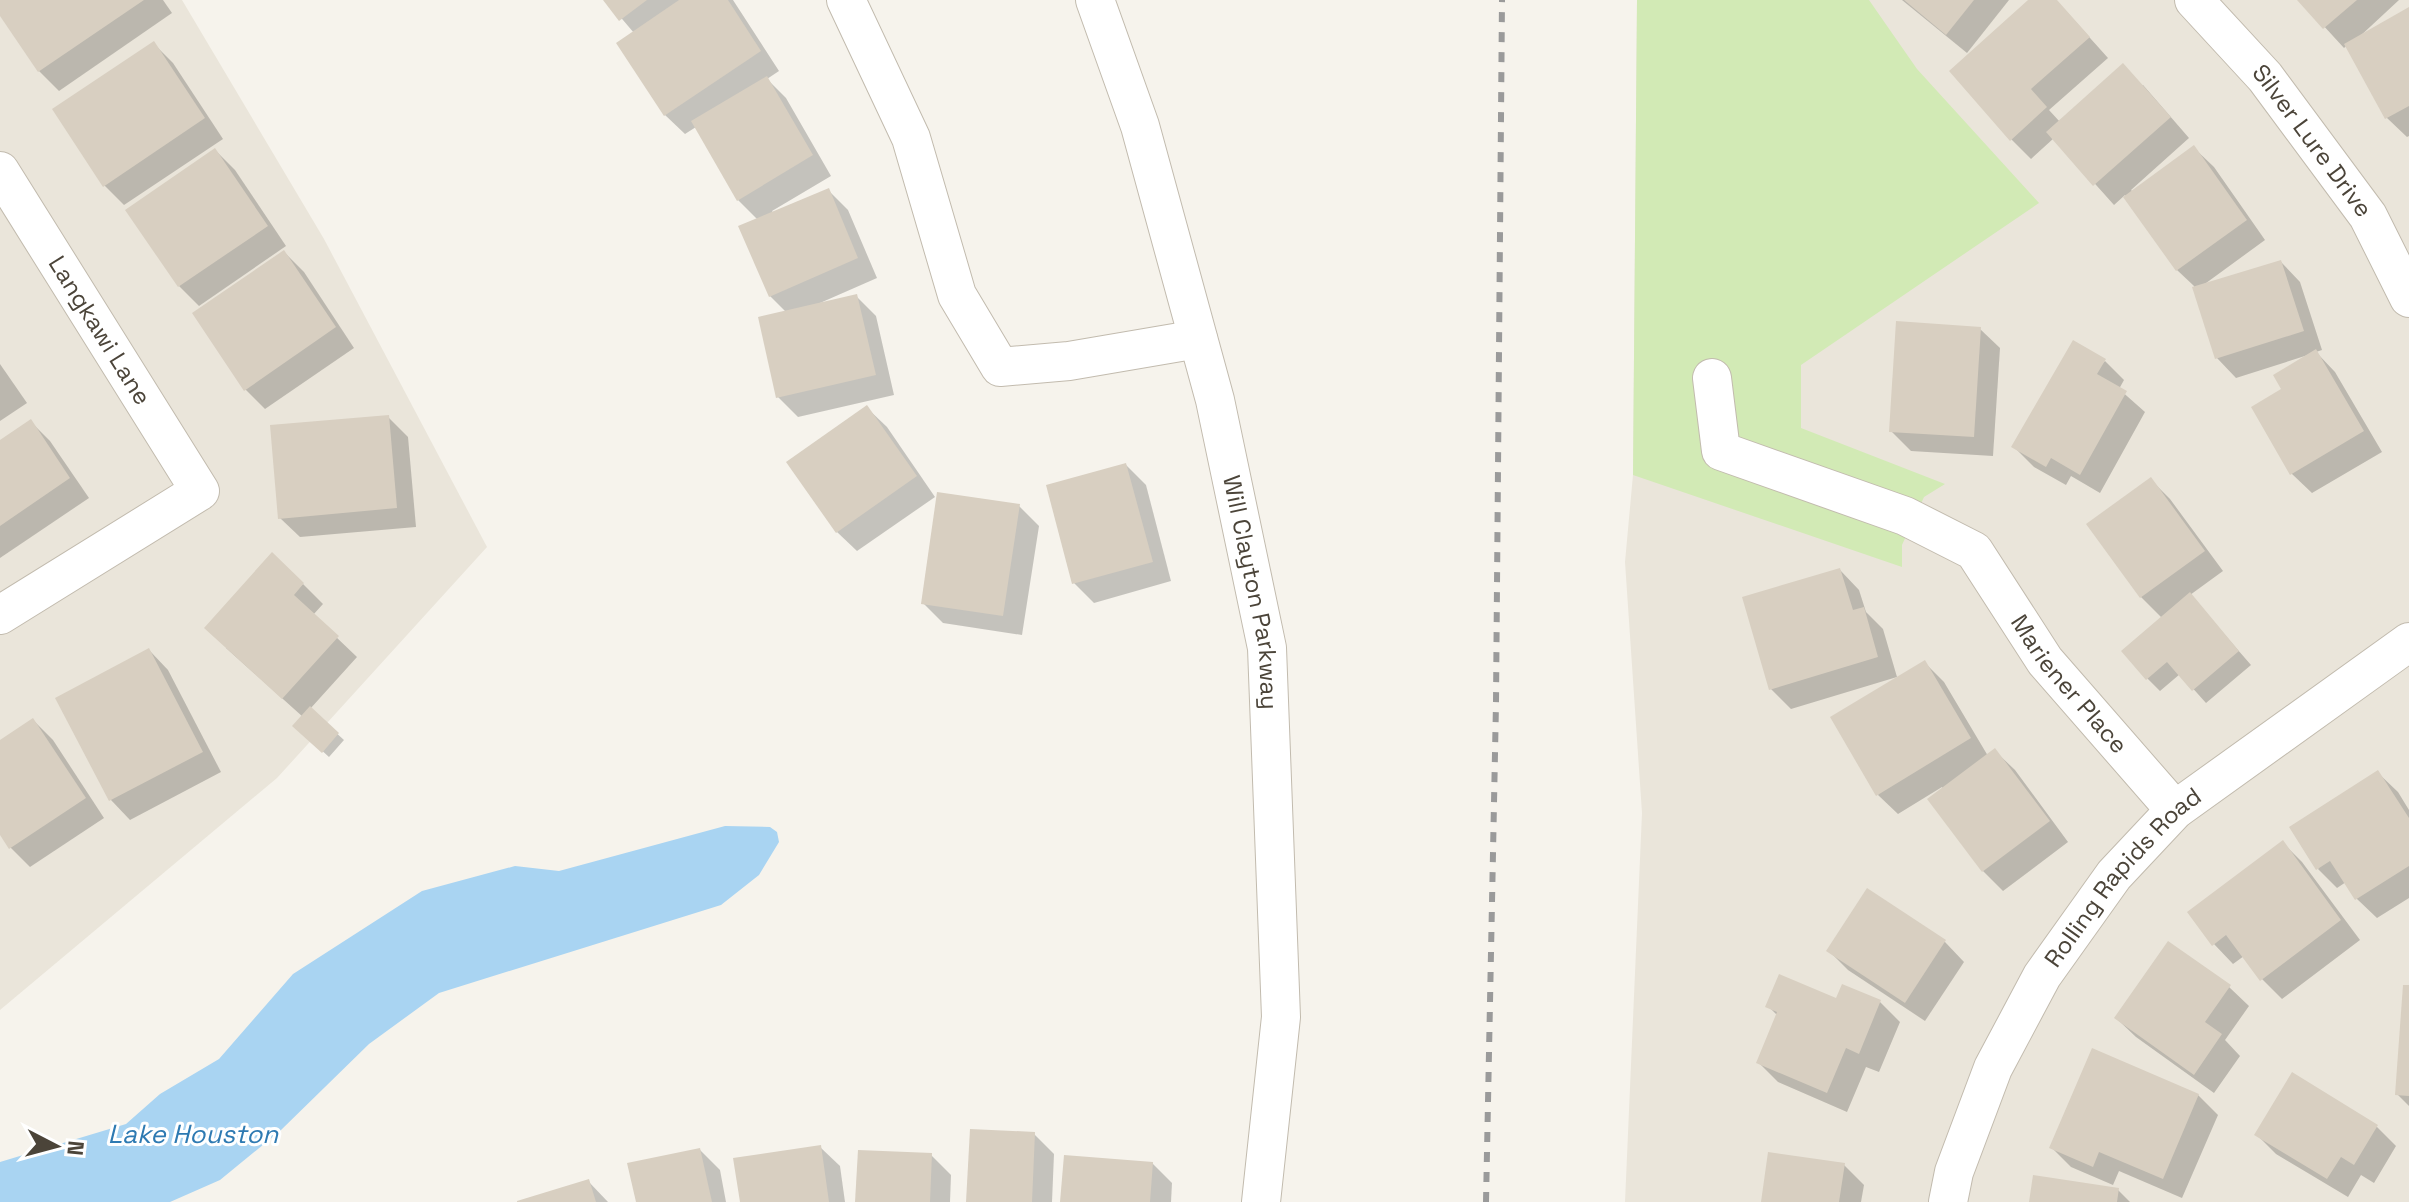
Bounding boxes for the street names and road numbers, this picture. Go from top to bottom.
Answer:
street label: Silver Lure Drive [2246,57,2379,223]
street label: Langkawi Lane [42,250,158,411]
street label: Will Clayton Parkway [1216,472,1285,710]
street label: Mariener Place [2004,609,2135,760]
street label: Rolling Rapids Road [2037,780,2207,973]

